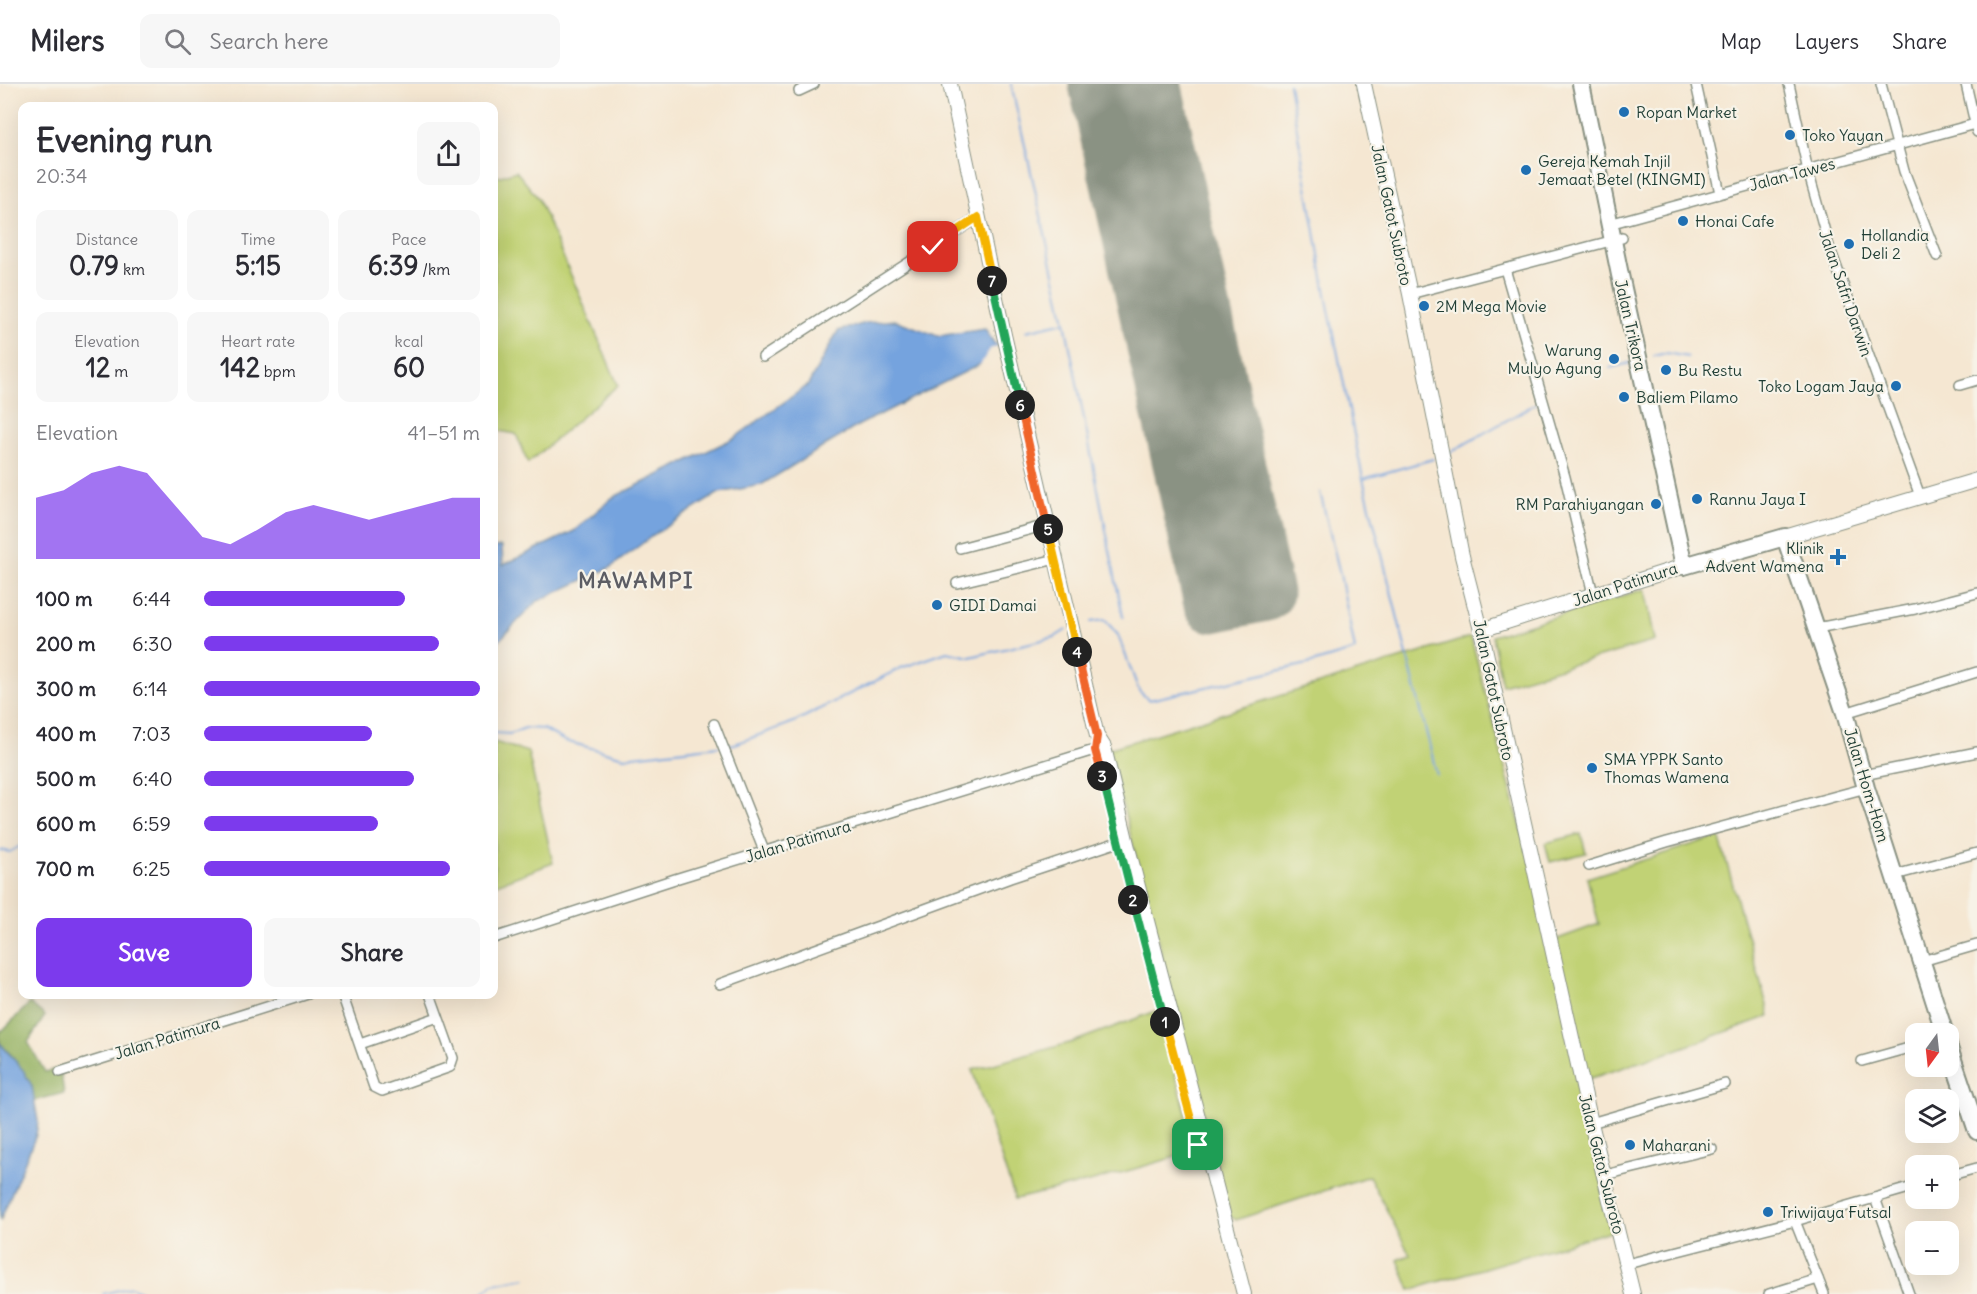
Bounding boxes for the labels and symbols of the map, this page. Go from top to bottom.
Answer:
place label: Ropan Market [1636,102,1738,122]
marker: Ropan Market [1617,105,1631,119]
place label: Toko Yayan [1802,125,1883,145]
marker: Toko Yayan [1783,128,1797,142]
street label: Jalan Gatot Subroto [1367,143,1417,287]
place label: Gereja Kemah Injil Jemaat Betel (KINGMI) [1538,151,1706,189]
street label: Jalan Tawes [1747,153,1837,195]
marker: Gereja Kemah Injil Jemaat Betel (KINGMI) [1519,163,1533,177]
place label: Honai Cafe [1695,211,1774,231]
marker: Honai Cafe [1676,214,1690,228]
pin [907,221,958,272]
place label: Hollandia Deli 2 [1861,225,1929,263]
street label: Jalan Safri Darwin [1815,227,1877,359]
marker: Hollandia Deli 2 [1842,237,1856,251]
pin: 7 [977,266,1007,296]
street label: Jalan Trikora [1611,277,1651,373]
place label: 2M Mega Movie [1436,296,1547,316]
marker: 2M Mega Movie [1417,299,1431,313]
place label: Warung Mulyo Agung [1508,340,1602,378]
marker: Warung Mulyo Agung [1607,352,1621,366]
place label: Bu Restu [1678,360,1742,380]
marker: Bu Restu [1659,363,1673,377]
place label: Toko Logam Jaya [1758,376,1884,396]
marker: Toko Logam Jaya [1889,379,1903,393]
place label: Baliem Pilamo [1636,387,1738,407]
pin: 6 [1005,390,1035,420]
marker: Baliem Pilamo [1617,390,1631,404]
place label: Rannu Jaya I [1709,489,1806,509]
marker: Rannu Jaya I [1690,492,1704,506]
place label: RM Parahiyangan [1516,494,1644,514]
marker: RM Parahiyangan [1649,497,1663,511]
pin: 5 [1033,514,1063,544]
place label: Klinik Advent Wamena [1705,538,1824,576]
marker: Klinik Advent Wamena [1829,548,1847,566]
street label: Jalan Patimura [1570,558,1680,610]
district label: MAWAMPI [578,566,694,594]
place label: GIDI Damai [949,595,1037,615]
marker: GIDI Damai [930,598,944,612]
street label: Jalan Gatot Subroto [1469,618,1519,762]
pin: 4 [1062,637,1092,667]
street label: Jalan Hom-Hom [1840,725,1894,845]
place label: SMA YPPK Santo Thomas Wamena [1604,749,1729,787]
pin: 3 [1087,761,1117,791]
marker: SMA YPPK Santo Thomas Wamena [1585,761,1599,775]
street label: Jalan Patimura [743,815,853,867]
pin: 2 [1118,885,1148,915]
pin: 1 [1150,1007,1180,1037]
street label: Jalan Patimura [112,1012,222,1064]
north arrow [1905,1023,1959,1077]
street label: Jalan Gatot Subroto [1575,1092,1629,1236]
pin [1172,1119,1223,1170]
place label: Maharani [1642,1135,1711,1155]
marker: Maharani [1623,1138,1637,1152]
place label: Triwijaya Futsal [1780,1202,1891,1222]
marker: Triwijaya Futsal [1761,1205,1775,1219]

